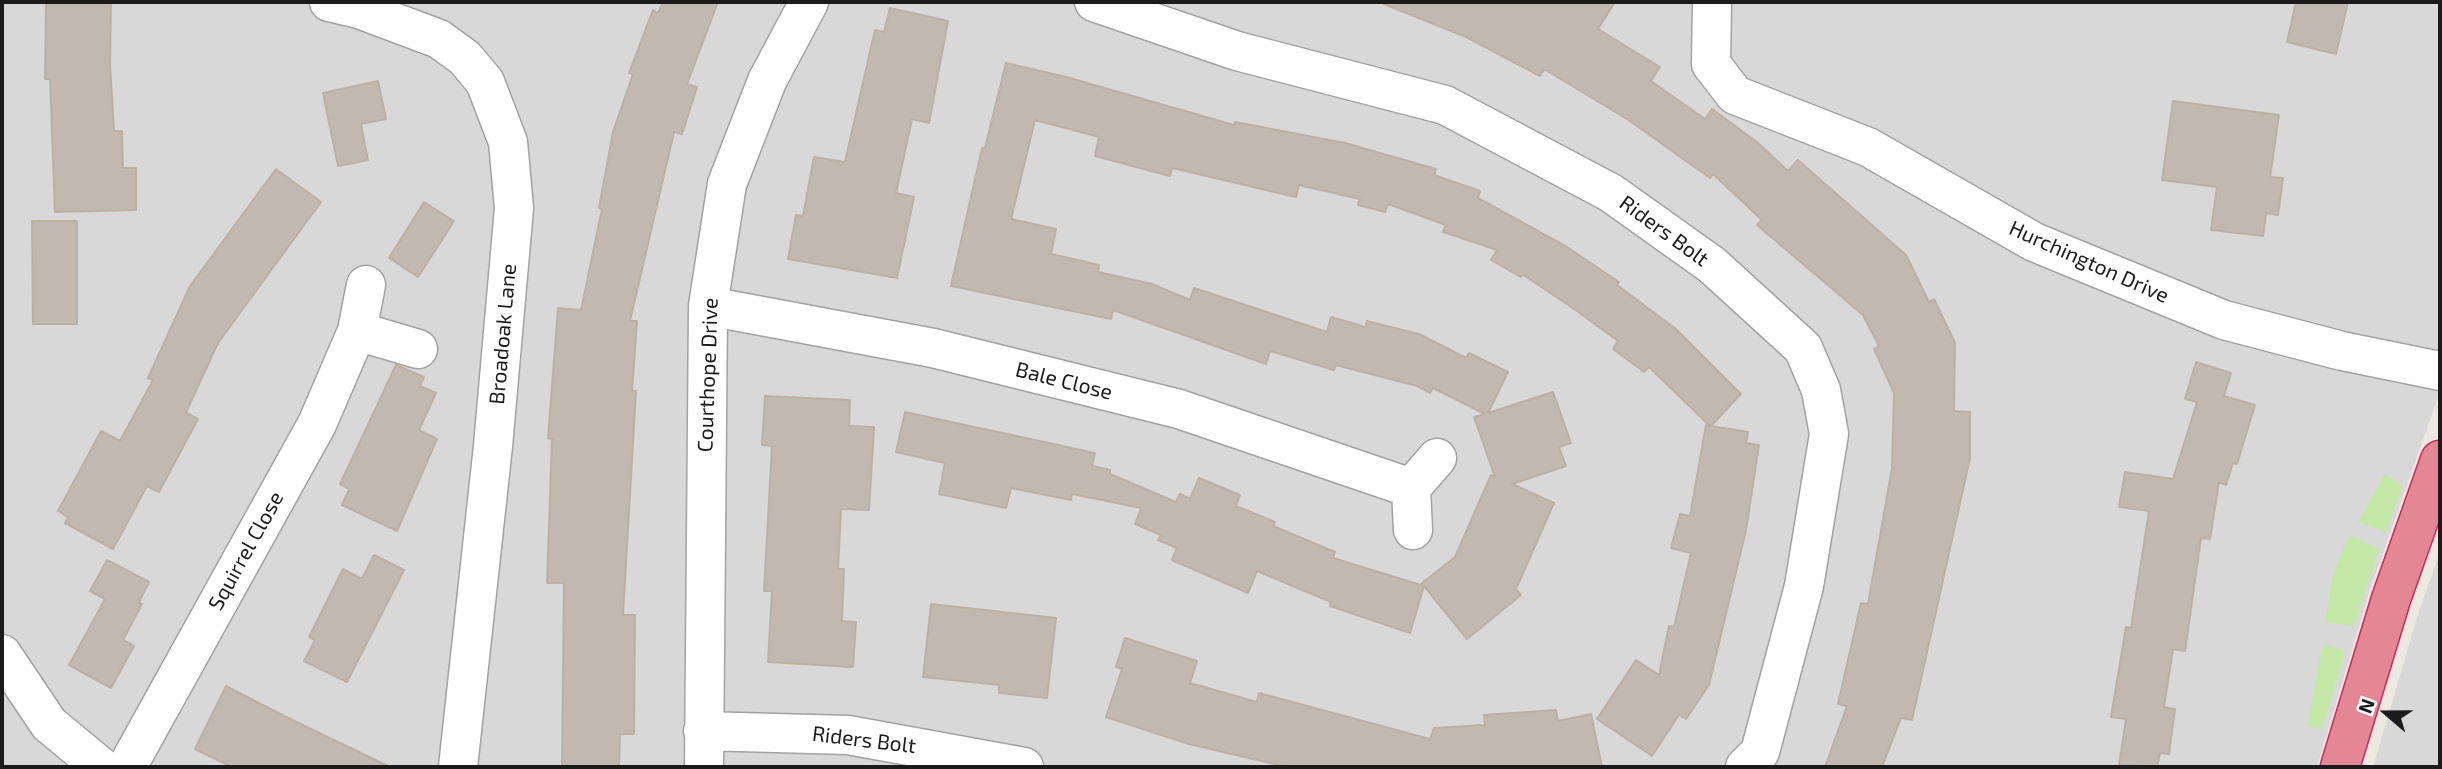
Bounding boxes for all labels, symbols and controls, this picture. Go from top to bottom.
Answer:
street label: Riders Bolt [1614,190,1714,272]
street label: Hurchington Drive [2005,215,2173,309]
street label: Broadoak Lane [484,263,522,405]
street label: Courthope Drive [693,297,723,453]
street label: Bale Close [1013,357,1115,405]
street label: Squirrel Close [203,487,289,615]
north arrow [2351,678,2421,748]
text: N [2353,695,2379,716]
street label: Riders Bolt [811,721,917,759]

